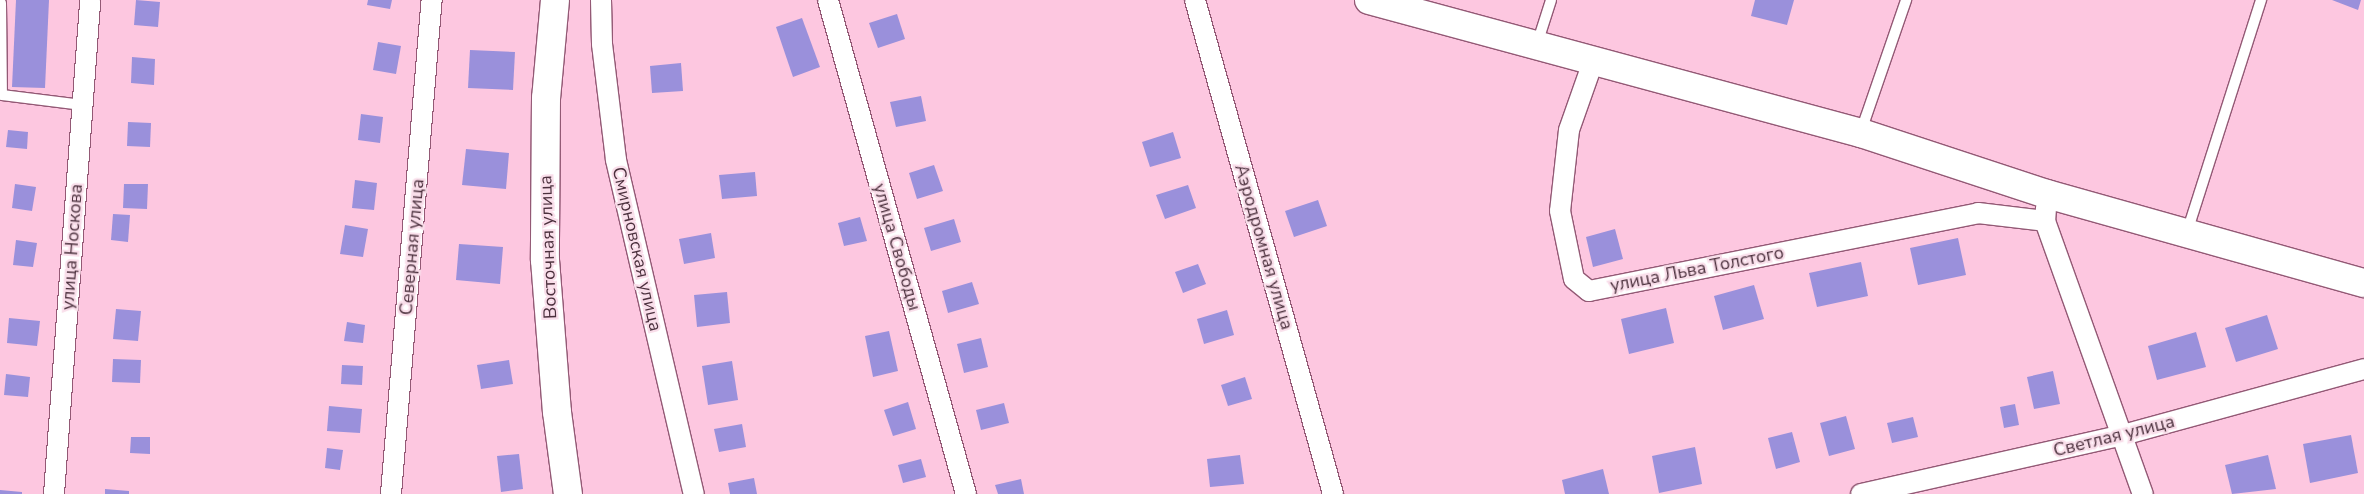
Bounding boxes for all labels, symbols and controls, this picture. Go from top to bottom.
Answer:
street label: Аэродромная улица [1230,162,1298,332]
street label: Смирновская улица [608,165,666,333]
street label: Восточная улица [535,175,561,319]
street label: Северная улица [395,178,429,316]
street label: улица Свободы [869,181,925,313]
street label: улица Носкова [57,183,87,311]
street label: улица Льва Толстого [1608,242,1786,296]
street label: Светлая улица [2051,410,2177,462]

